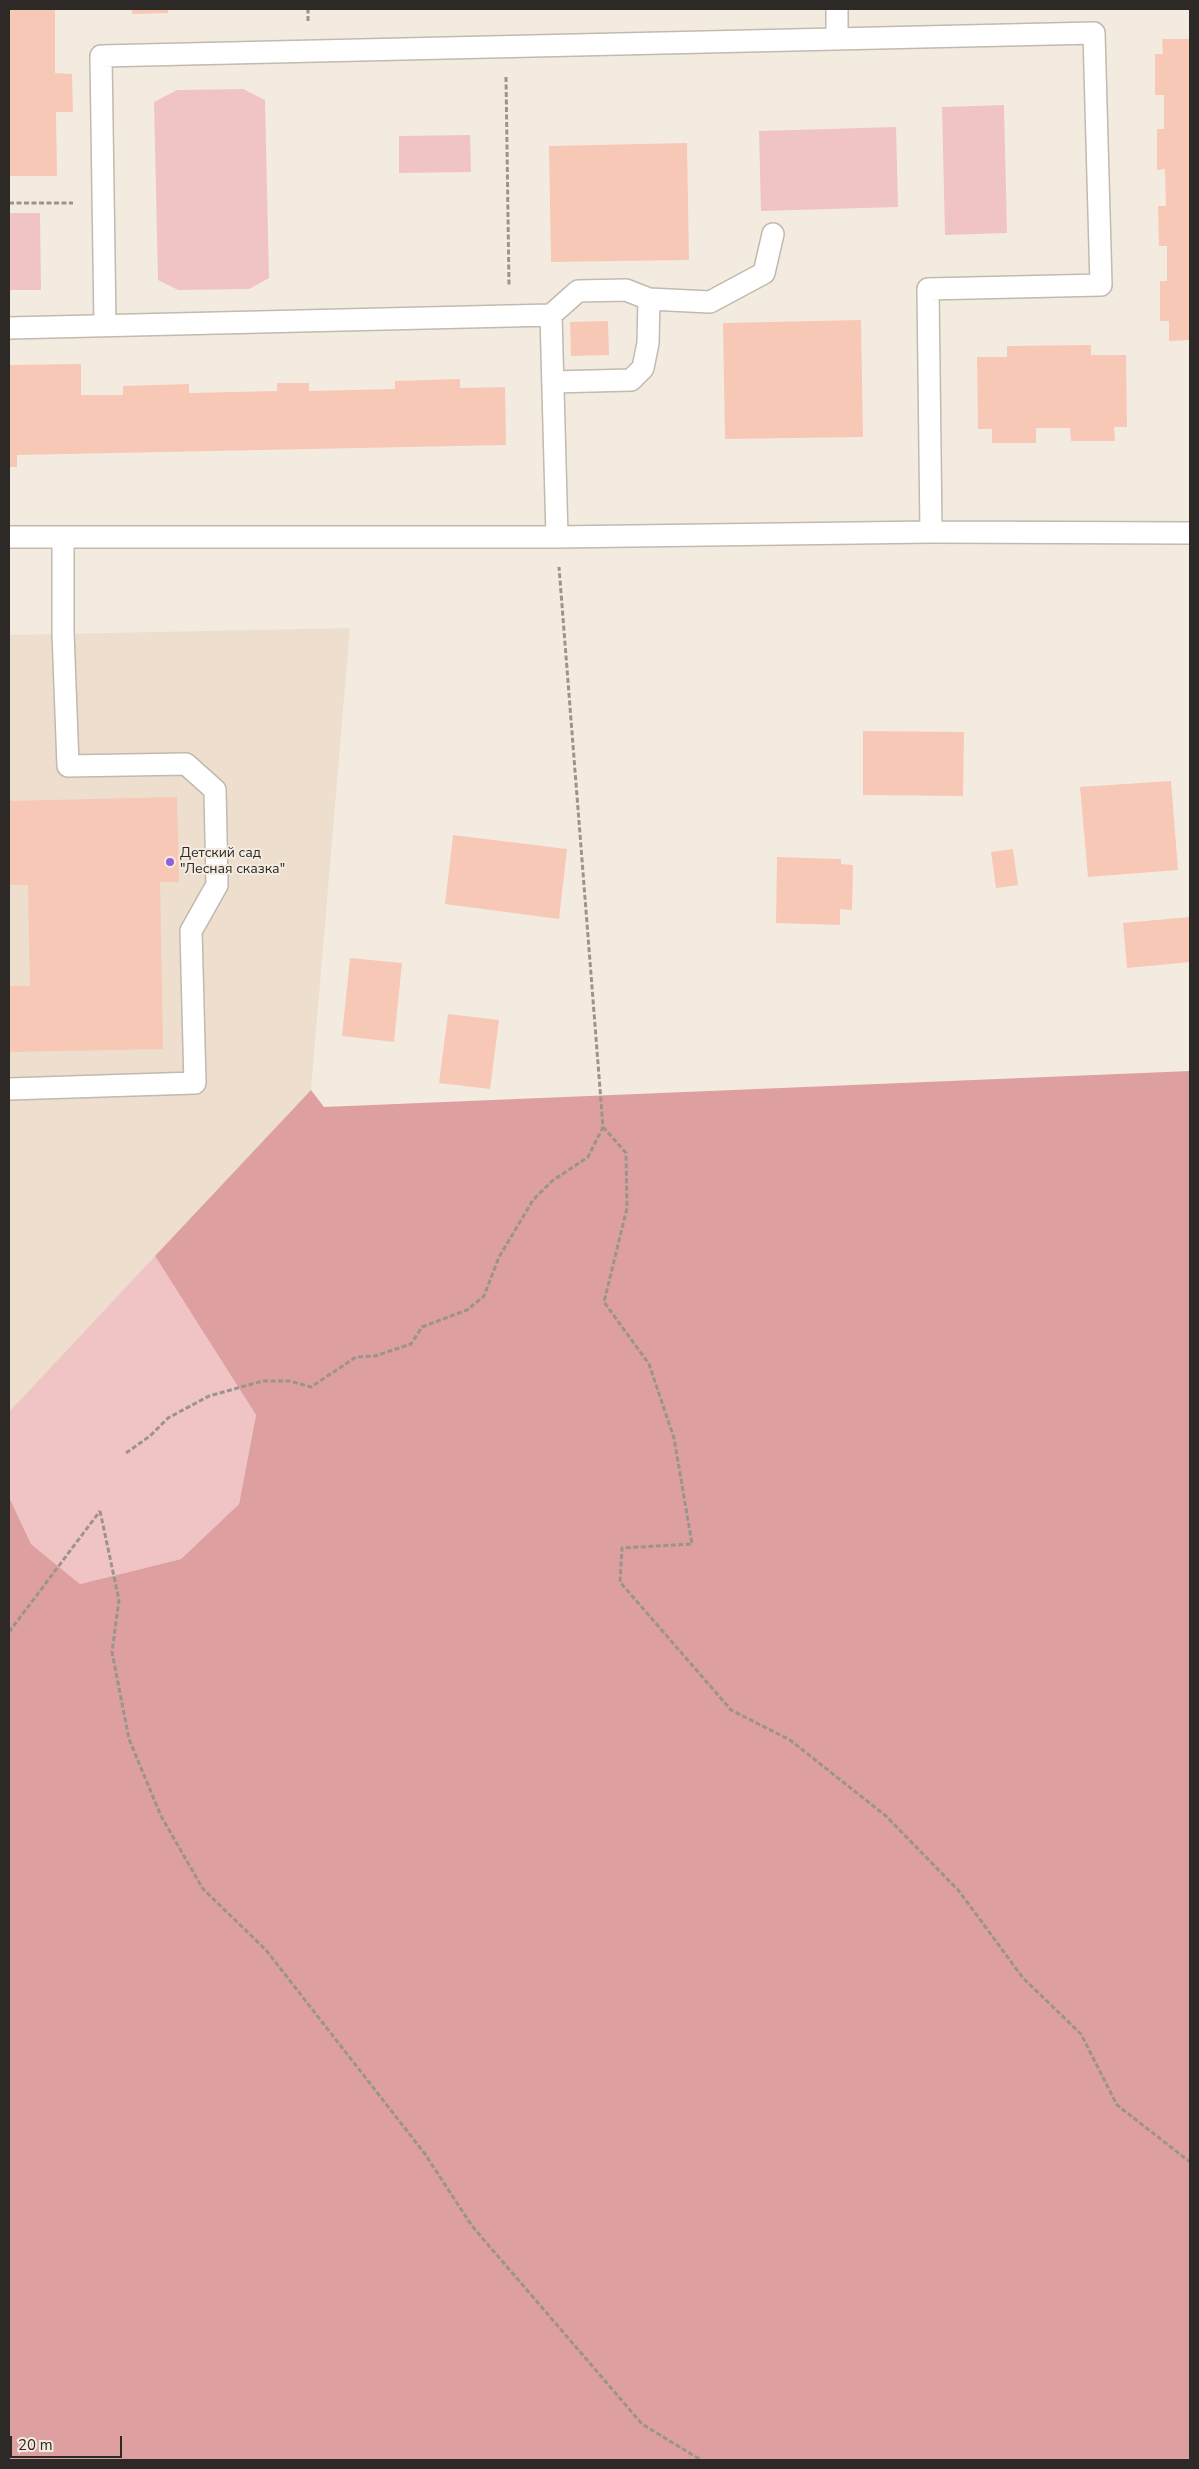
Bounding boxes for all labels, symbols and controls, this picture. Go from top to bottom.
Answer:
place label: Детский сад "Лесная сказка" [180,846,285,879]
marker: Детский сад "Лесная сказка" [164,856,176,868]
scale bar [12,2426,125,2458]
text: 20 m [18,2435,53,2455]

